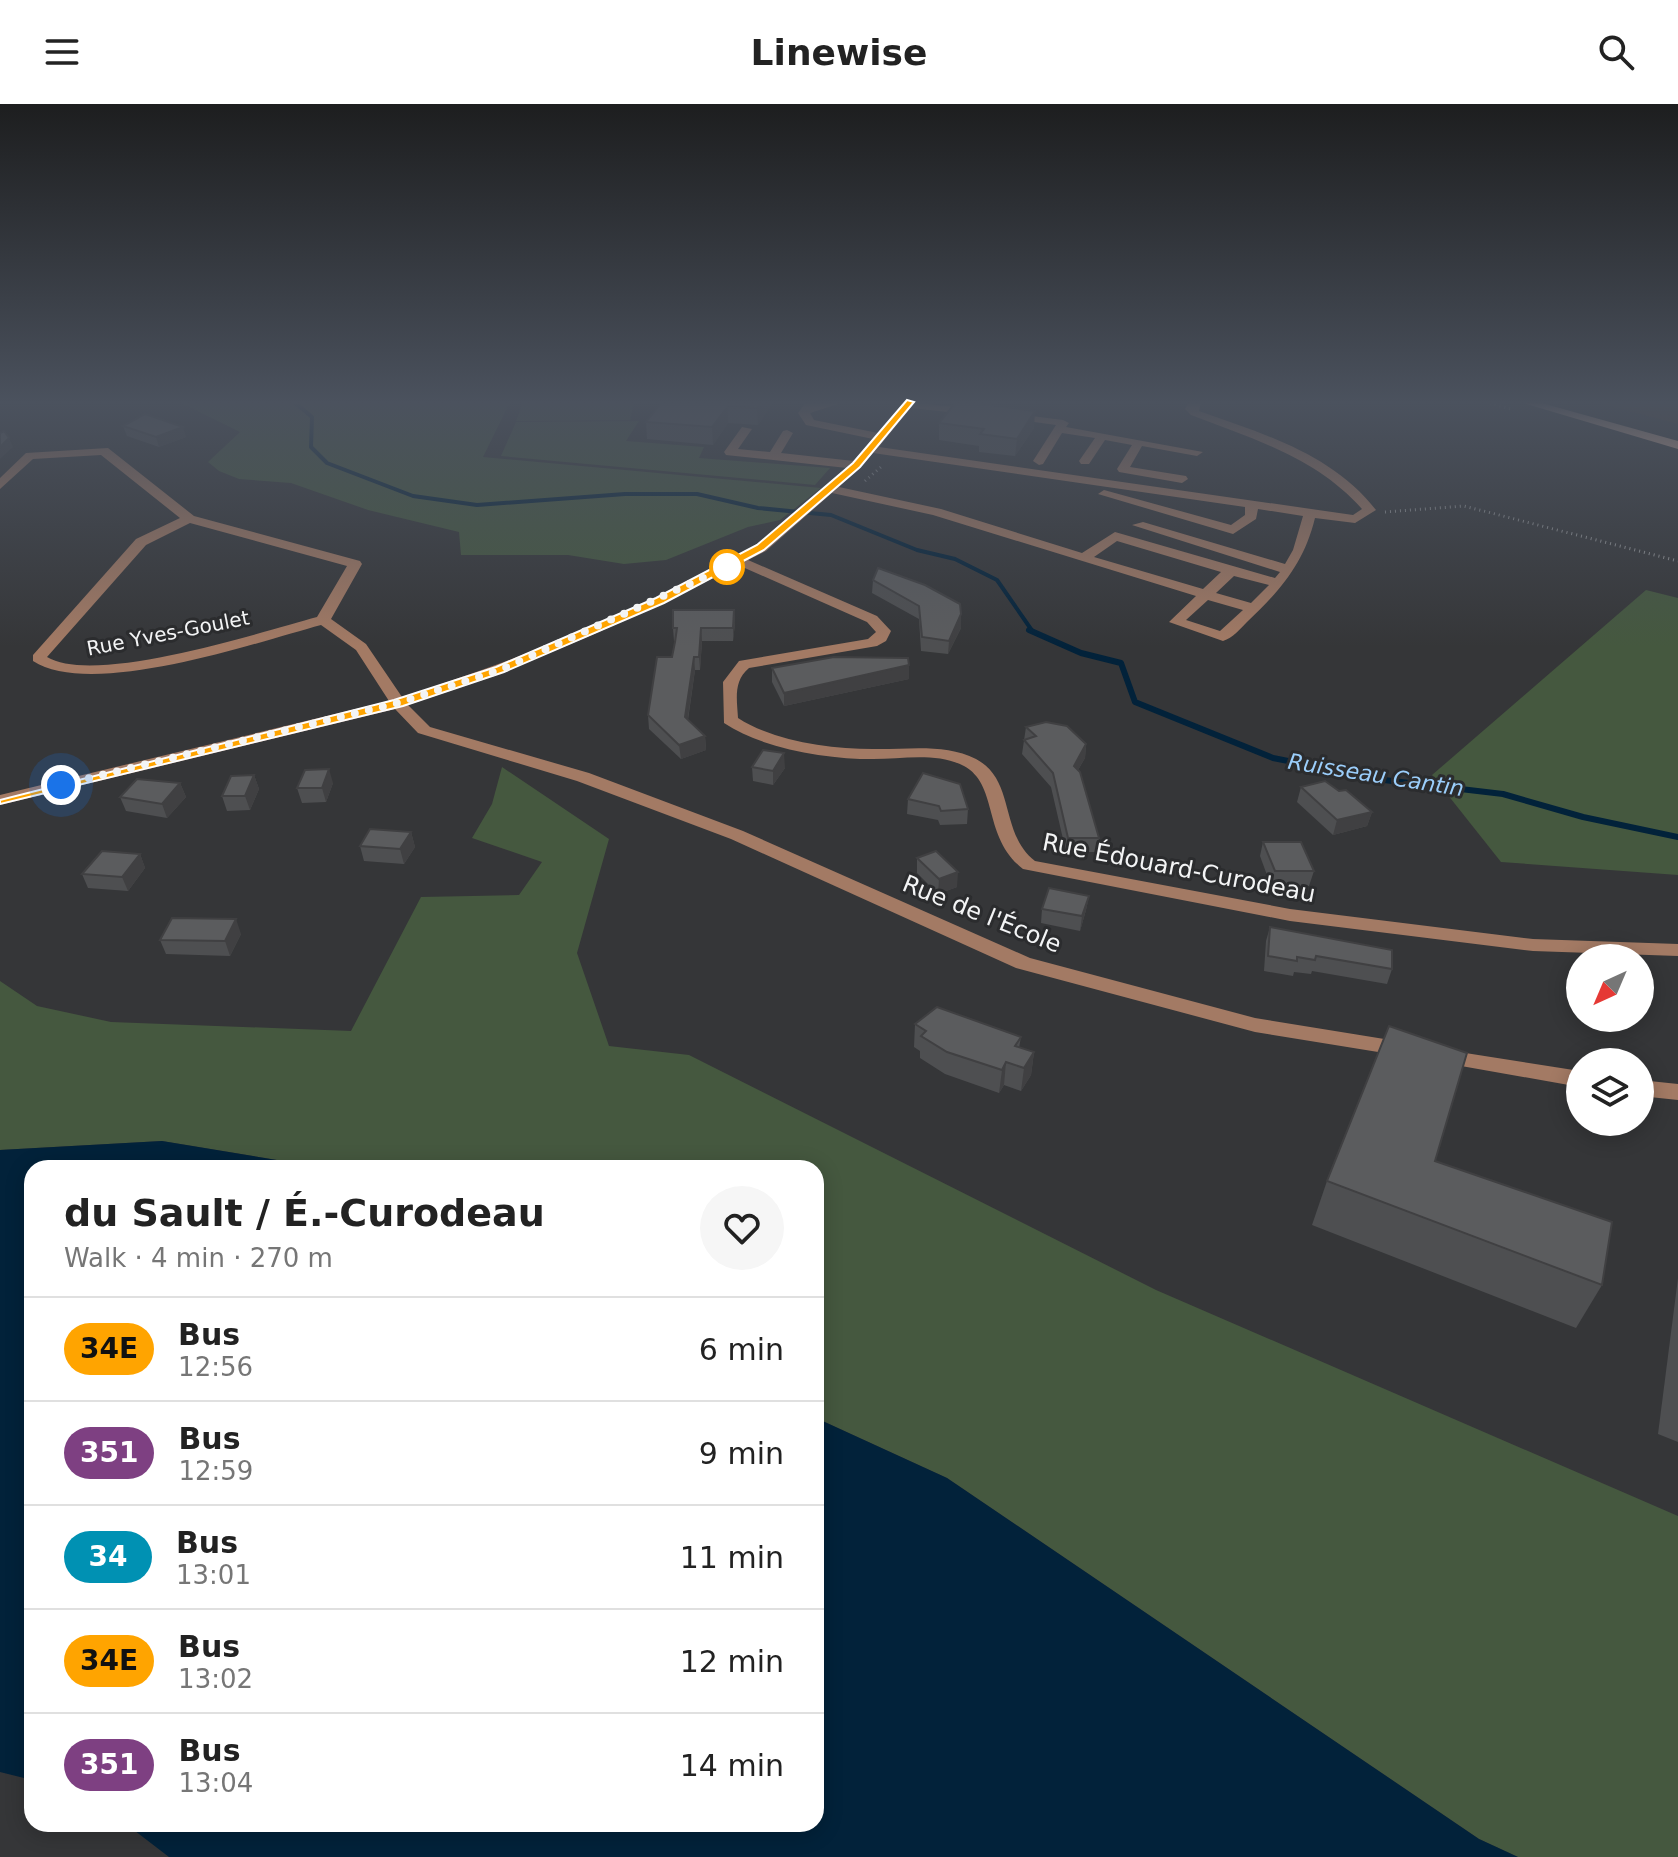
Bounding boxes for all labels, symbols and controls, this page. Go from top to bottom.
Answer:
icon: menu [40,30,84,74]
icon: search [1594,30,1638,74]
text: Linewise [751,32,927,73]
unlabelled marker [710,550,744,584]
street label: Rue Yves-Goulet [85,605,252,661]
water label: Ruisseau Cantin [1286,749,1466,801]
your location [41,765,81,805]
street label: Rue Édouard-Curodeau [1040,827,1318,908]
street label: Rue de l'École [899,869,1066,959]
north arrow [1566,944,1654,1032]
map controls [1566,944,1654,1136]
button: layers [1566,1048,1654,1136]
button: heart [700,1186,784,1270]
text: du Sault / É.-Curodeau [64,1191,545,1235]
text: Walk · 4 min · 270 m [64,1243,333,1273]
text: Bus [178,1317,240,1352]
text: 34E [80,1332,138,1365]
text: 6 min [699,1332,784,1367]
text: 12:56 [178,1352,253,1382]
text: Bus [178,1421,241,1456]
text: 351 [80,1436,138,1469]
text: 9 min [699,1436,784,1471]
text: 12:59 [178,1456,253,1486]
text: Bus [176,1525,238,1560]
text: 34 [89,1540,127,1573]
text: 11 min [680,1540,784,1575]
text: 13:01 [176,1560,251,1590]
text: Bus [178,1629,240,1664]
text: 34E [80,1644,138,1677]
text: 12 min [680,1644,784,1679]
text: 13:02 [178,1664,253,1694]
text: Bus [178,1733,241,1768]
text: 351 [80,1748,138,1781]
text: 14 min [680,1748,784,1783]
text: 13:04 [178,1768,253,1798]

